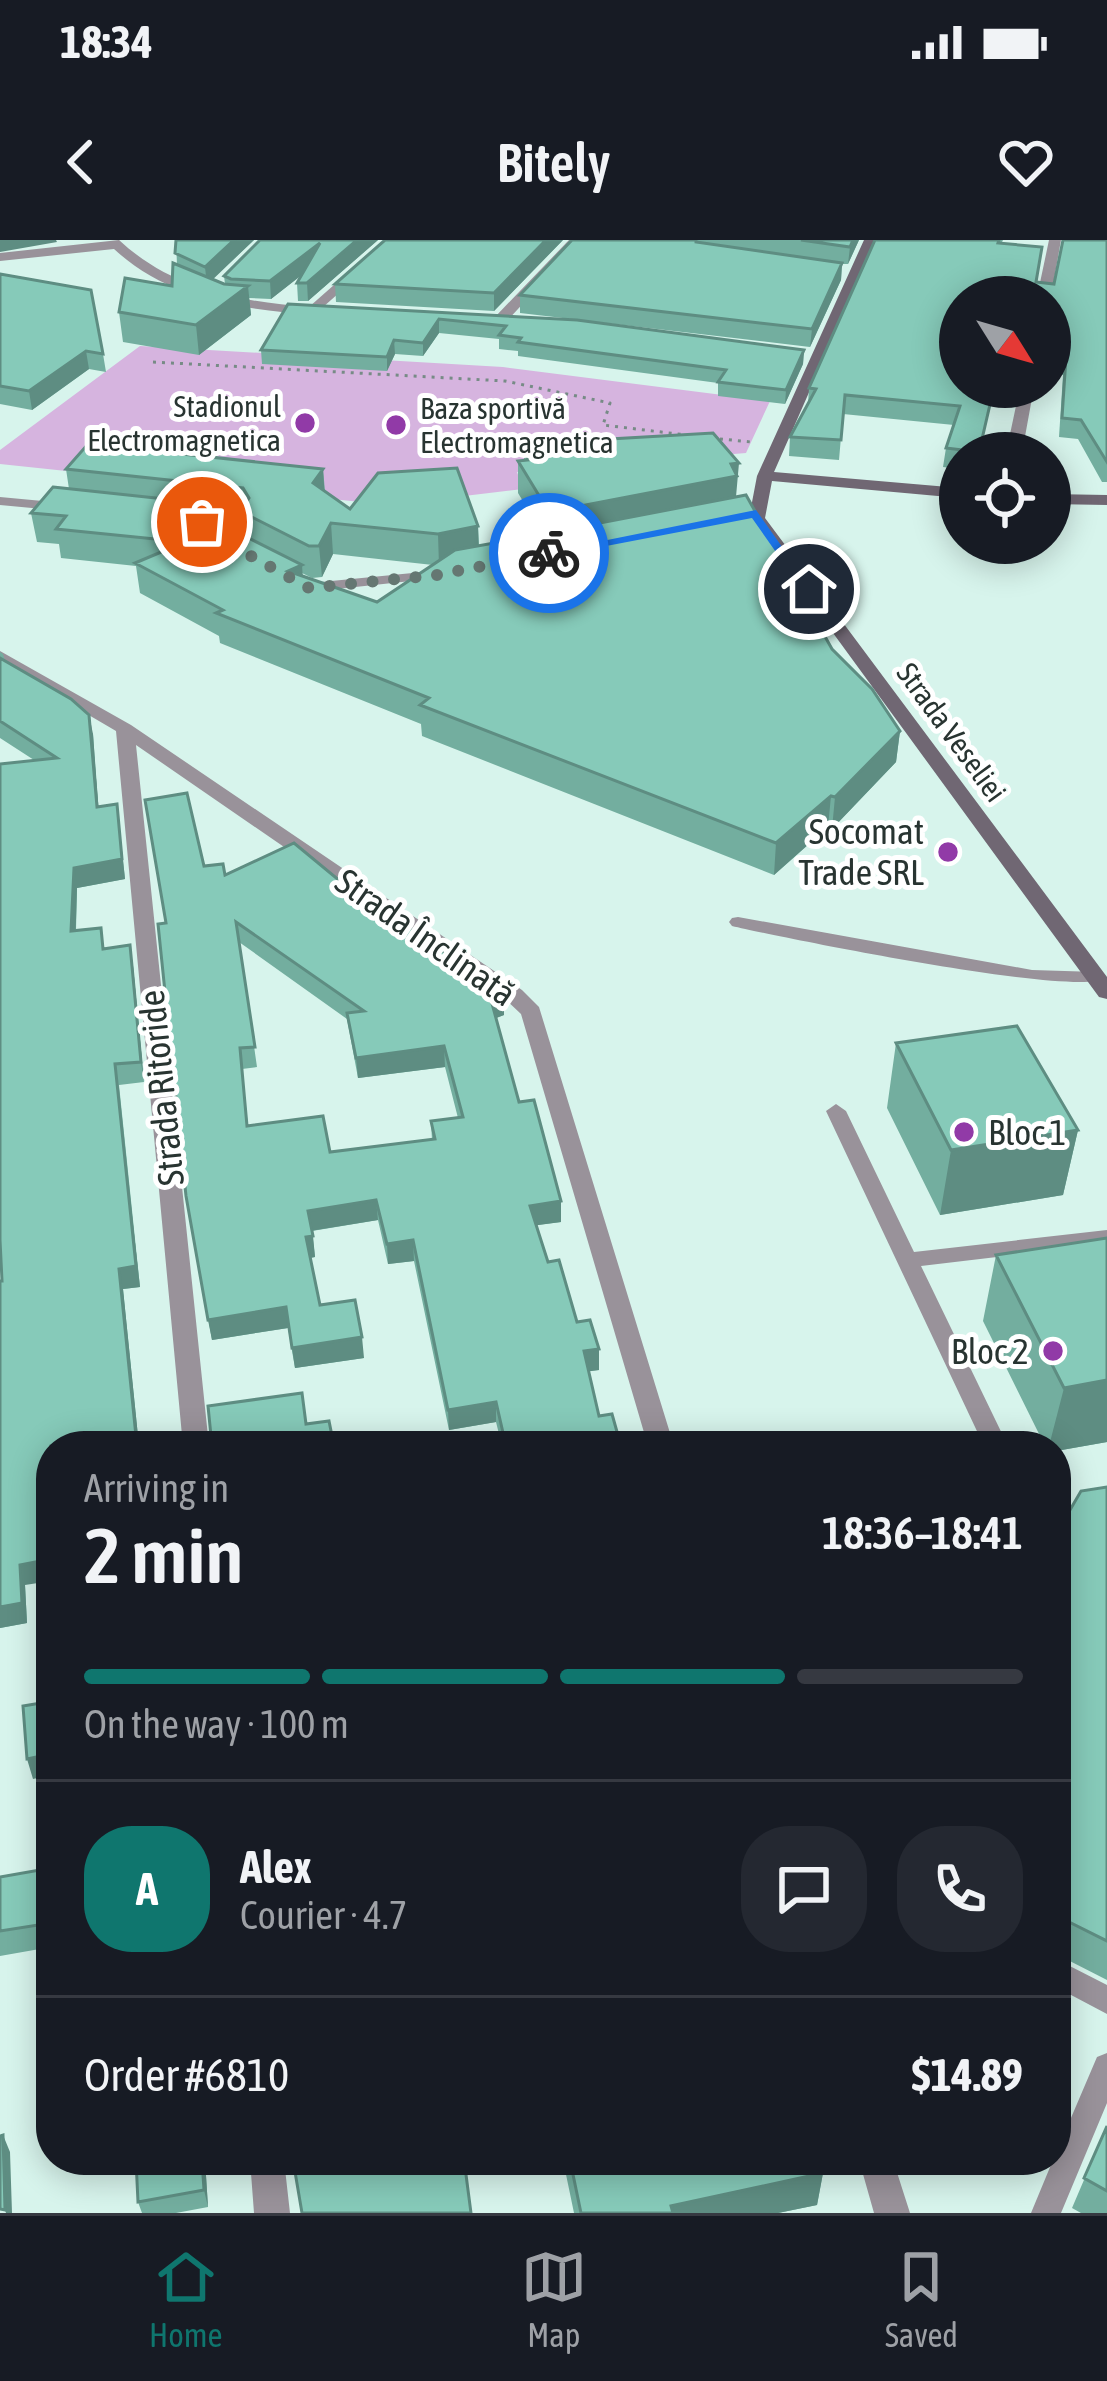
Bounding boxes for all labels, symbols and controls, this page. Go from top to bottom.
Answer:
text: 18:34 [60,16,153,68]
icon: back [48,129,114,195]
icon: heart [993,129,1059,195]
text: Bitely [497,132,610,193]
north arrow [939,276,1071,408]
map controls [939,276,1071,564]
place label: Stadionul Electromagnetica [87,389,281,457]
place label: Baza sportivă Electromagnetica [420,391,614,459]
marker: Stadionul Electromagnetica [292,410,318,436]
marker: Baza sportivă Electromagnetica [383,412,409,438]
button: locate [939,432,1071,564]
pin [151,471,253,573]
icon: bag [169,489,235,555]
courier [489,493,609,613]
icon: bike [516,520,582,586]
pin [758,538,860,640]
icon: home [776,556,842,622]
street label: Strada Veseliei [890,656,1014,808]
place label: Socomat Trade SRL [798,810,924,893]
marker: Socomat Trade SRL [935,839,961,865]
street label: Strada Înclinată [328,860,524,1014]
street label: Strada Ritoride [130,988,192,1188]
place label: Bloc 1 [988,1111,1066,1153]
marker: Bloc 1 [951,1119,977,1145]
place label: Bloc 2 [951,1330,1029,1372]
marker: Bloc 2 [1040,1338,1066,1364]
text: Arriving in [84,1466,229,1510]
text: 18:36–18:41 [822,1507,1023,1559]
text: 2 min [84,1510,243,1600]
text: On the way · 100 m [84,1702,349,1746]
button: chat [741,1826,867,1952]
button: phone [897,1826,1023,1952]
text: Alex [240,1841,312,1893]
text: A [136,1863,158,1915]
text: Courier · 4.7 [240,1893,407,1937]
text: Order #6810 [84,2049,289,2101]
text: $14.89 [911,2049,1023,2101]
tab: Home [149,2244,223,2354]
tab: Map [521,2244,587,2354]
tab: Saved [885,2244,958,2354]

